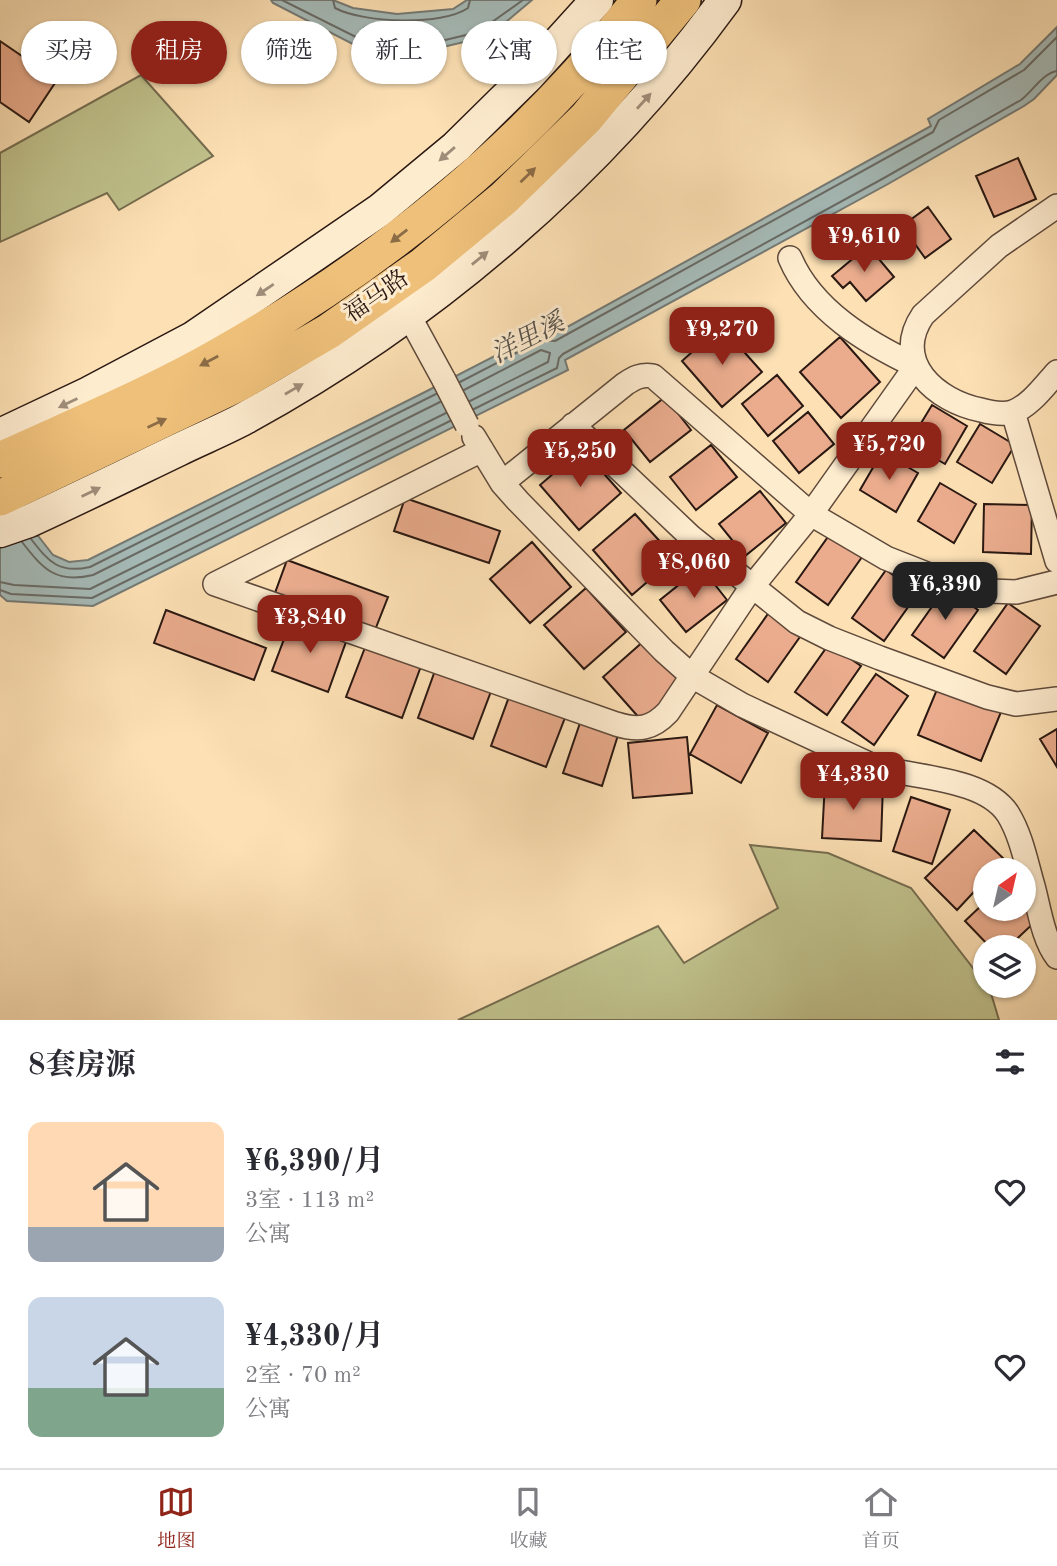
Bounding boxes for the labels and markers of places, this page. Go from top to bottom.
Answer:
pin: ¥9,610 [807,215,921,274]
pin: ¥9,270 [665,308,779,367]
pin: ¥5,720 [832,422,946,482]
pin: ¥5,250 [523,430,637,489]
pin: ¥8,060 [637,540,751,600]
pin: ¥6,390 [888,562,1002,622]
pin: ¥3,840 [253,596,367,655]
pin: ¥4,330 [796,752,910,812]

